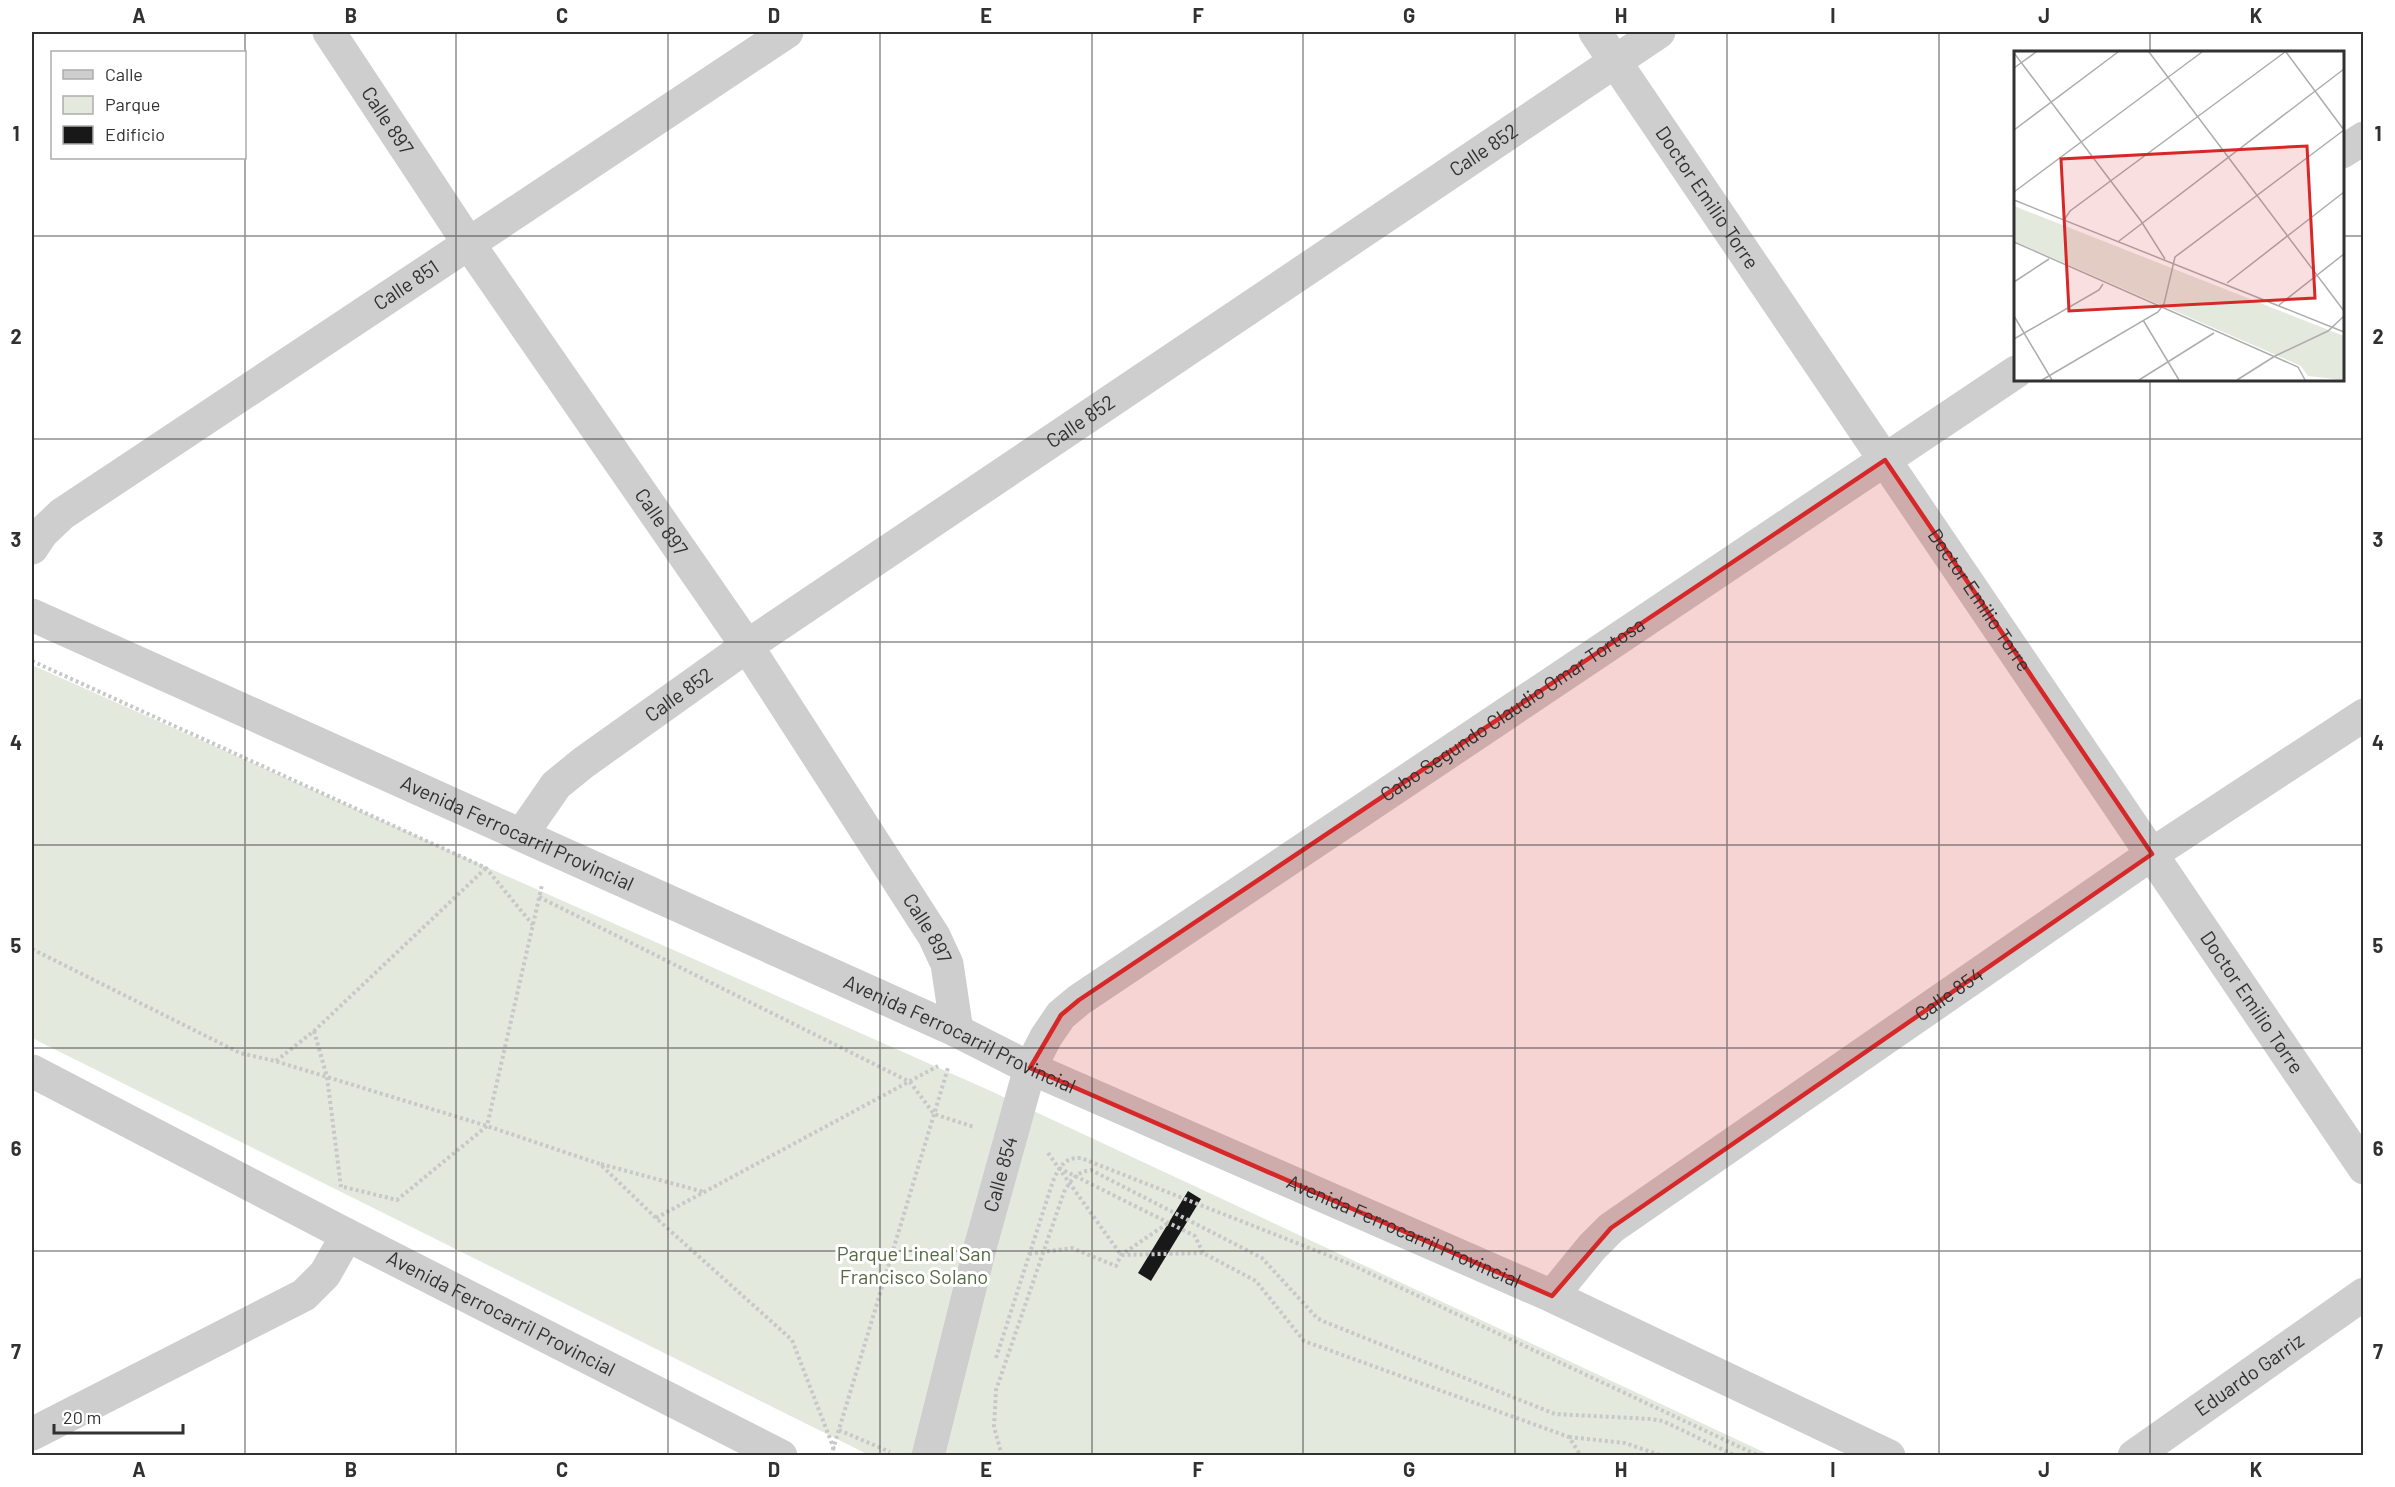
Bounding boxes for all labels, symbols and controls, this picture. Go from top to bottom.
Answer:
text: A [132,3,146,27]
text: B [345,3,357,27]
text: C [556,3,568,27]
text: D [768,3,780,27]
text: E [980,3,992,27]
text: F [1192,3,1204,27]
text: G [1403,3,1415,27]
text: H [1615,3,1627,27]
text: I [1830,3,1836,27]
text: J [2038,3,2050,27]
text: K [2250,3,2263,27]
legend [51,51,246,159]
inset map [2014,51,2344,381]
text: Calle [105,63,143,85]
street label: Calle 897 [357,81,420,159]
text: Parque [105,93,160,115]
street label: Calle 852 [1444,118,1522,181]
text: 1 [12,121,20,145]
street label: Doctor Emilio Torre [1651,121,1765,273]
text: 1 [2374,121,2382,145]
text: Edificio [105,123,165,145]
street label: Calle 851 [369,254,443,315]
text: 2 [10,324,22,348]
text: 2 [2372,324,2384,348]
street label: Calle 852 [1041,389,1119,452]
street label: Calle 897 [630,483,694,560]
street label: Doctor Emilio Torre [1924,524,2037,676]
text: 3 [11,527,21,551]
text: 3 [2373,527,2383,551]
street label: Cabo Segundo Claudio Omar Tortosa [1375,611,1649,806]
street label: Calle 852 [640,662,717,726]
text: 4 [10,730,22,754]
text: 4 [2372,730,2384,754]
street label: Avenida Ferrocarril Provincial [397,769,638,895]
street label: Calle 897 [899,889,958,967]
street label: Doctor Emilio Torre [2196,926,2310,1078]
text: 5 [11,933,22,957]
text: 5 [2373,933,2384,957]
street label: Calle 854 [1910,962,1987,1026]
street label: Avenida Ferrocarril Provincial [840,969,1080,1097]
street label: Calle 854 [977,1133,1021,1215]
text: 6 [11,1136,22,1160]
text: 6 [2373,1136,2384,1160]
street label: Avenida Ferrocarril Provincial [1283,1169,1525,1292]
park label: Parque Lineal San Francisco Solano [837,1241,991,1288]
street label: Avenida Ferrocarril Provincial [383,1244,620,1381]
street label: Eduardo Garriz [2189,1327,2308,1421]
text: 7 [11,1339,21,1363]
text: 7 [2373,1339,2383,1363]
scale bar [54,1397,183,1435]
text: 20 m [63,1406,101,1428]
text: A [132,1457,146,1481]
text: B [345,1457,357,1481]
text: C [556,1457,568,1481]
text: D [768,1457,780,1481]
text: E [980,1457,992,1481]
text: F [1192,1457,1204,1481]
text: G [1403,1457,1415,1481]
text: H [1615,1457,1627,1481]
text: I [1830,1457,1836,1481]
text: J [2038,1457,2050,1481]
text: K [2250,1457,2263,1481]

